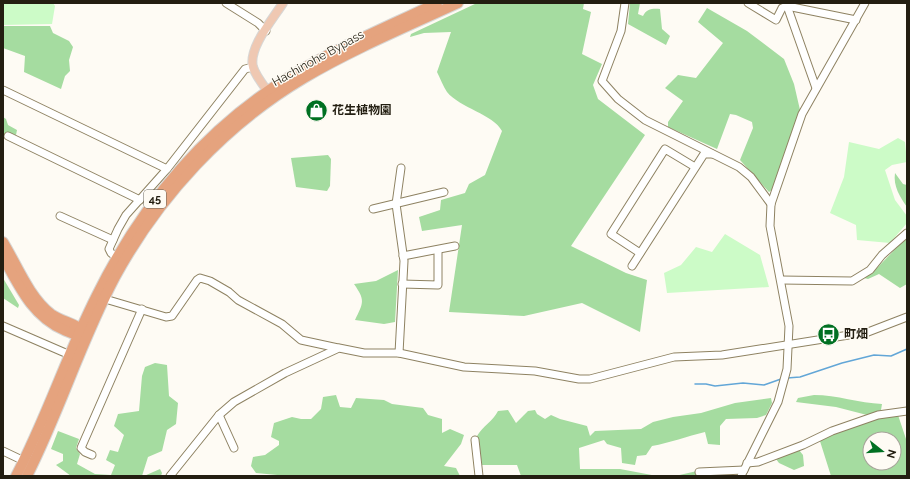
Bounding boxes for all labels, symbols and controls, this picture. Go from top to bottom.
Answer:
street label: Hachinohe Bypass [270,27,366,89]
shop icon: 花生植物園 [304,97,330,123]
place label: 花生植物園 [332,103,392,117]
road number: 45 [144,190,166,208]
bus stop icon: 町畑 [816,321,842,347]
place label: 町畑 [844,327,868,341]
north arrow [862,431,902,471]
text: N [884,448,899,460]

